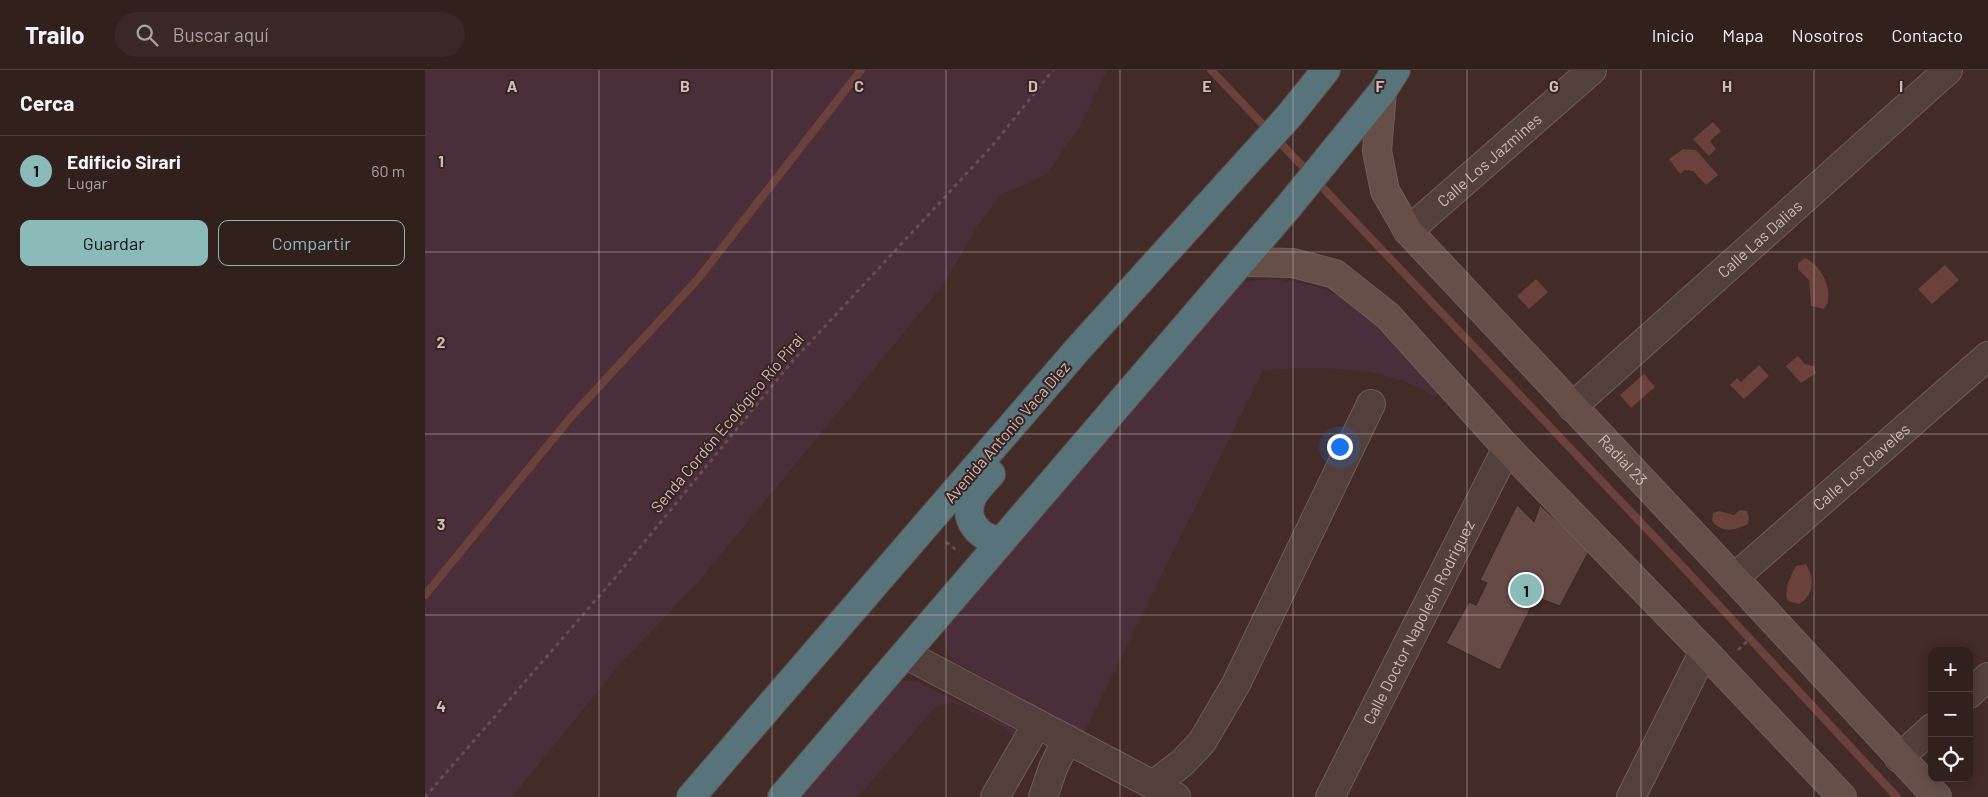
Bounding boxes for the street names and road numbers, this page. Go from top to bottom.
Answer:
street label: Calle Los Jazmines [1433,109,1545,210]
street label: Calle Las Dalias [1713,196,1805,281]
street label: Senda Cordón Ecológico Río Piraí [646,329,807,516]
street label: Avenida Antonio Vaca Diez [940,357,1073,506]
street label: Calle Los Claveles [1808,419,1913,514]
street label: Radial 23 [1595,430,1652,489]
street label: Calle Doctor Napoleón Rodriguez [1359,517,1478,727]

